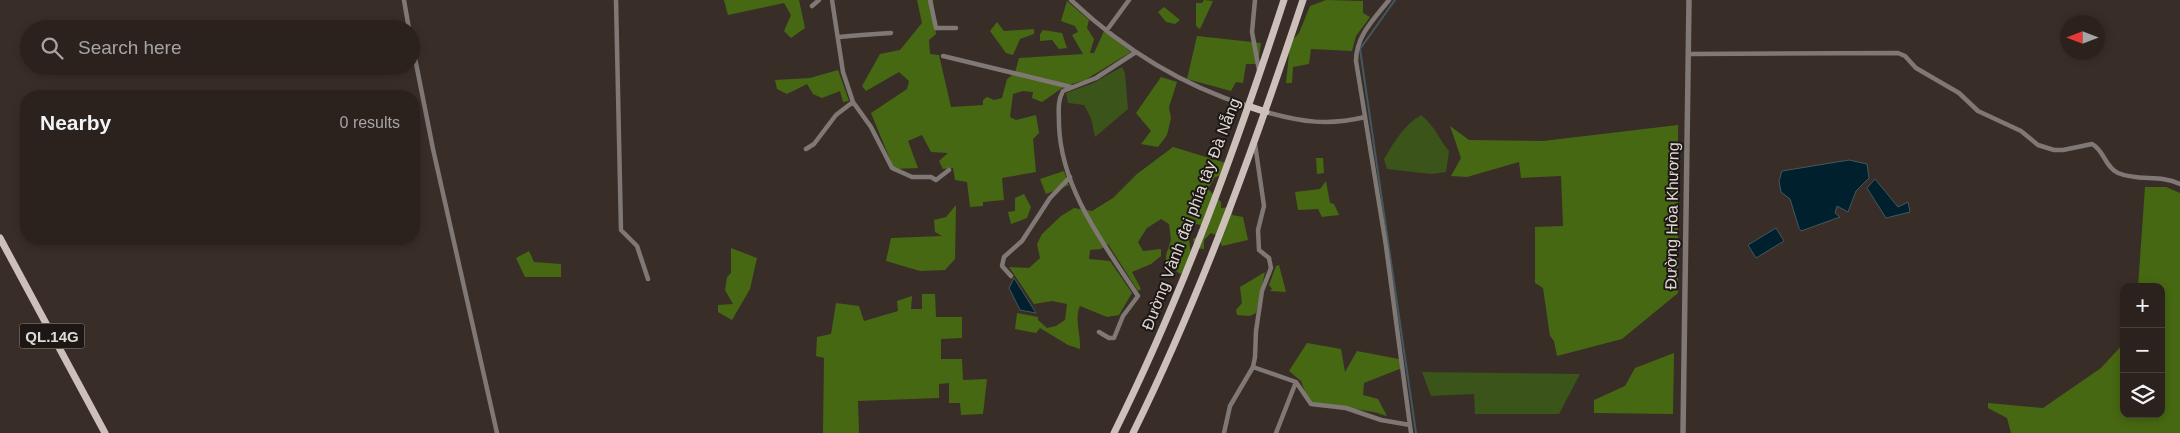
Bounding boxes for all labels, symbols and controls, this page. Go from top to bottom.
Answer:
north arrow [2060,15,2105,60]
search box [20,20,420,75]
icon: search [38,34,66,62]
text: Search here [78,37,182,58]
street label: Đường Vành đai phía tây Đà Nẵng [1138,95,1243,332]
text: Nearby [40,111,111,134]
text: 0 results [340,114,400,131]
street label: Đường Hòa Khương [1662,142,1682,290]
map controls [2120,283,2165,418]
button: + [2120,283,2165,328]
road number: QL.14G [20,324,84,348]
button: − [2120,328,2165,373]
button: layers [2120,373,2165,418]

